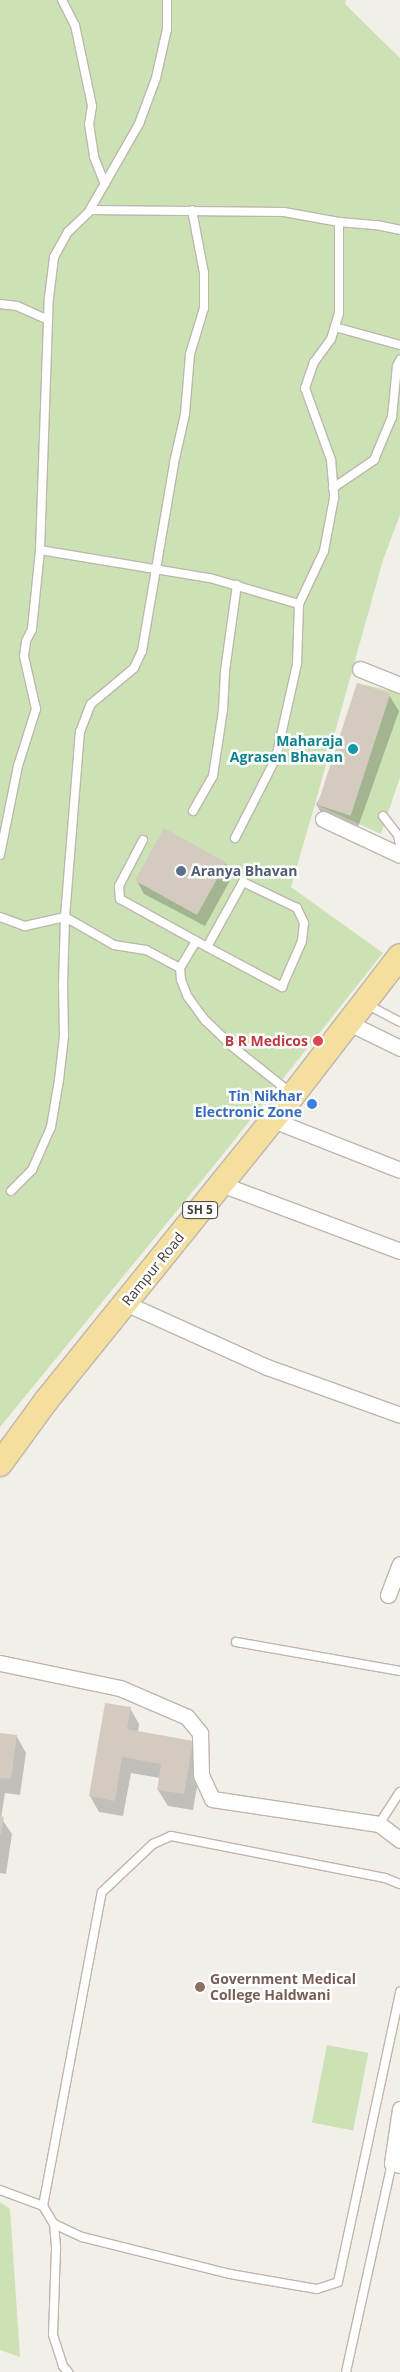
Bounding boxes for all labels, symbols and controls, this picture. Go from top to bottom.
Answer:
place label: Maharaja Agrasen Bhavan [230,733,343,766]
marker: Maharaja Agrasen Bhavan [347,743,359,755]
place label: Aranya Bhavan [191,863,297,879]
marker: Aranya Bhavan [175,865,187,877]
place label: B R Medicos [225,1033,308,1049]
marker: B R Medicos [312,1035,324,1047]
place label: Tin Nikhar Electronic Zone [195,1088,302,1120]
marker: Tin Nikhar Electronic Zone [306,1098,318,1110]
road number: SH 5 [181,1200,219,1220]
street label: Rampur Road [118,1229,188,1309]
place label: Government Medical College Haldwani [210,1971,356,2004]
marker: Government Medical College Haldwani [194,1981,206,1993]

